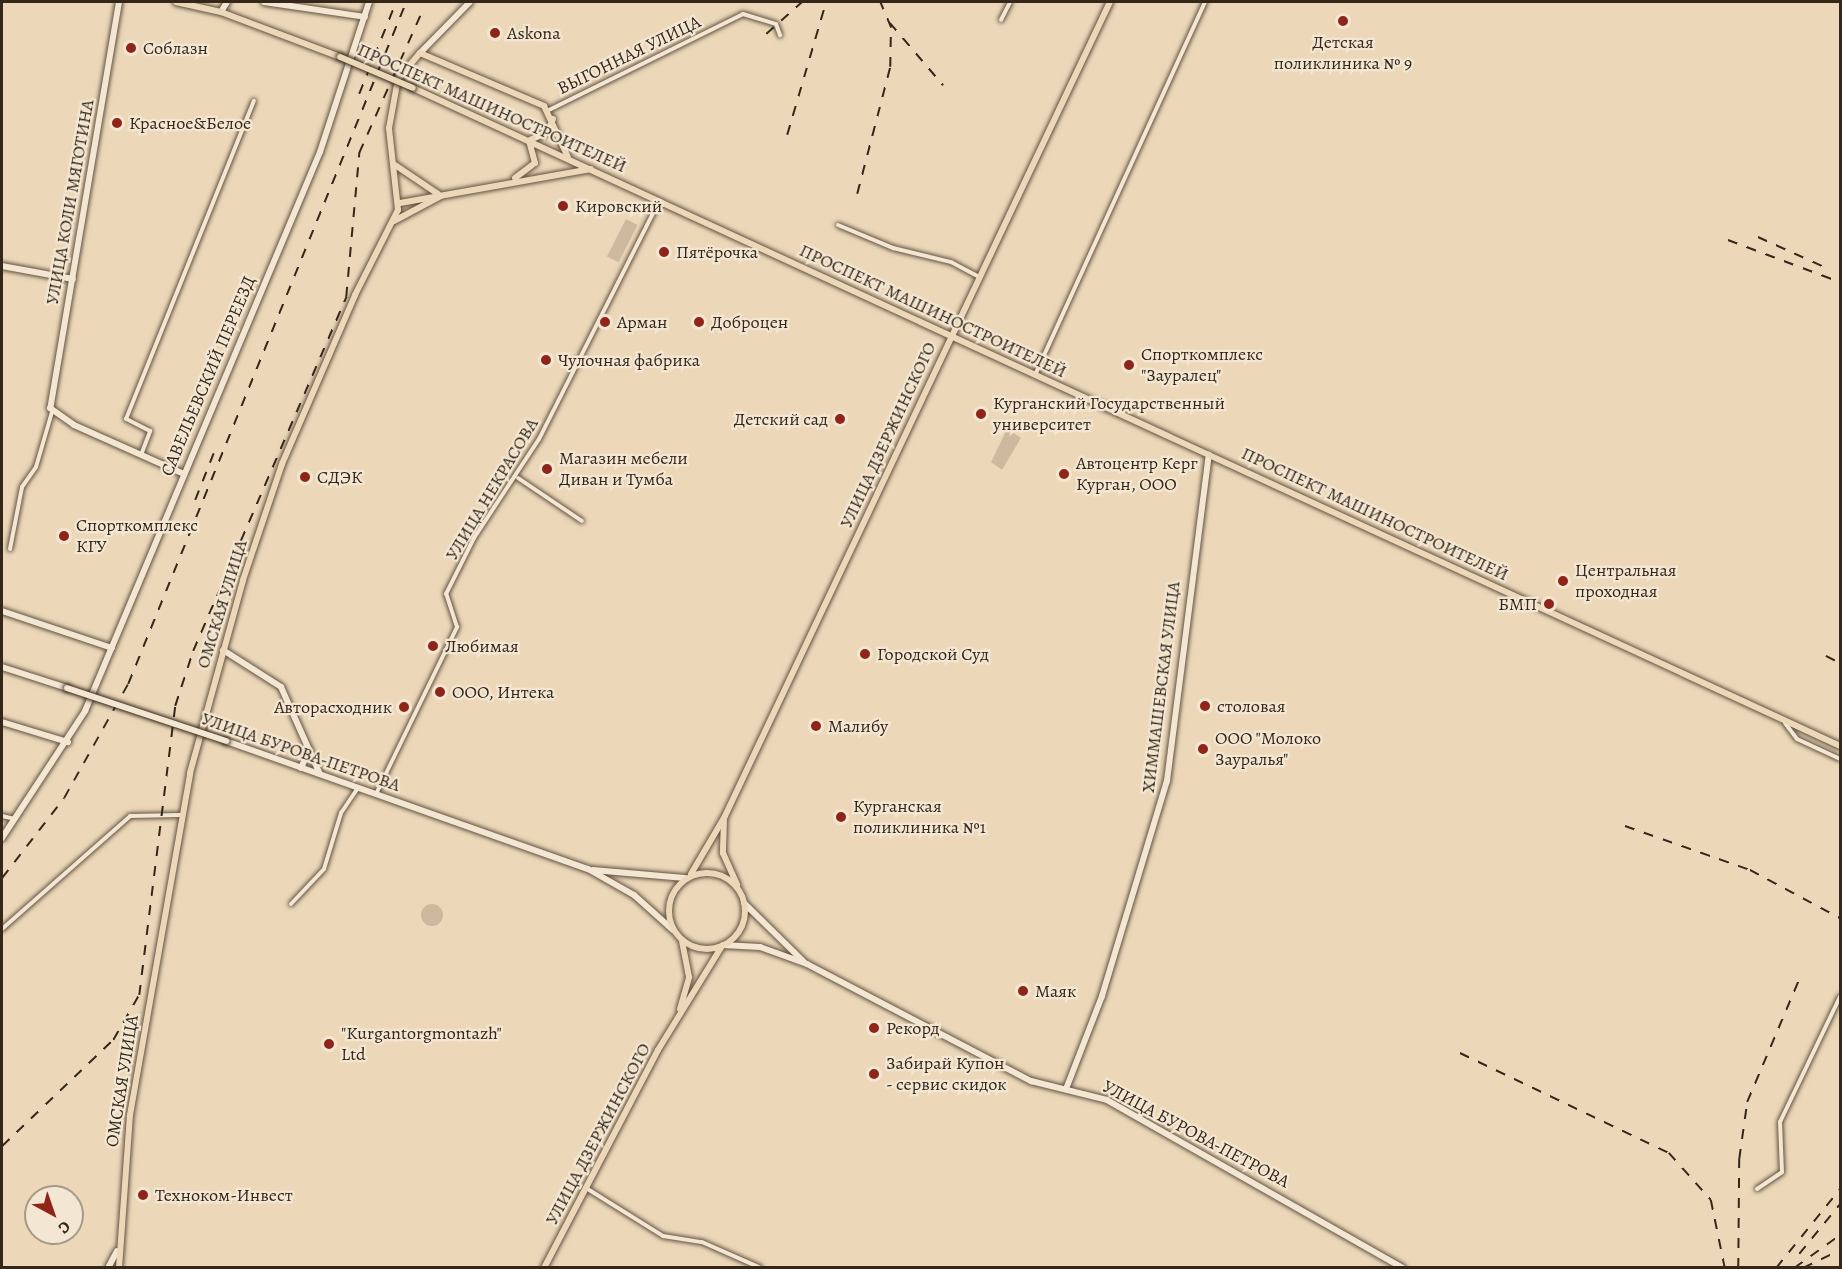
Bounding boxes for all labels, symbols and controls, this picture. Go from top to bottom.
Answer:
street label: ВЫГОННАЯ УЛИЦА [554,11,704,99]
marker: Детская поликлиника № 9 [1334,12,1352,30]
place label: Askona [507,22,561,44]
marker: Askona [488,26,502,40]
place label: Детская поликлиника № 9 [1274,32,1412,74]
place label: Соблазн [143,37,208,59]
street label: ПРОСПЕКТ МАШИНОСТРОИТЕЛЕЙ [354,39,630,177]
marker: Соблазн [124,41,138,55]
street label: УЛИЦА КОЛИ МЯГОТИНА [41,98,99,306]
place label: Красное&Белое [129,112,251,134]
marker: Красное&Белое [110,116,124,130]
place label: Кировский [575,195,662,217]
marker: Кировский [556,199,570,213]
street label: ПРОСПЕКТ МАШИНОСТРОИТЕЛЕЙ [796,239,1070,383]
place label: Пятёрочка [676,241,758,263]
marker: Пятёрочка [657,245,671,259]
street label: САВЕЛЬЕВСКИЙ ПЕРЕЕЗД [156,273,260,479]
place label: Арман [617,311,667,333]
place label: Доброцен [711,311,788,333]
marker: Арман [598,315,612,329]
marker: Доброцен [692,315,706,329]
street label: УЛИЦА ДЗЕРЖИНСКОГО [835,339,941,531]
place label: Спорткомплекс "Зауралец" [1141,344,1263,386]
place label: Чулочная фабрика [558,349,700,371]
marker: Чулочная фабрика [539,353,553,367]
marker: Спорткомплекс "Зауралец" [1122,358,1136,372]
place label: Курганский Государственный университет [993,393,1225,436]
marker: Курганский Государственный университет [974,407,988,421]
place label: Детский сад [734,408,828,430]
marker: Детский сад [833,412,847,426]
street label: УЛИЦА НЕКРАСОВА [441,414,543,564]
street label: ПРОСПЕКТ МАШИНОСТРОИТЕЛЕЙ [1238,442,1512,586]
place label: Магазин мебели Диван и Тумба [559,448,688,490]
place label: Автоцентр Керг Курган, ООО [1076,453,1198,496]
marker: Магазин мебели Диван и Тумба [540,462,554,476]
place label: СДЭК [317,466,362,488]
marker: Автоцентр Керг Курган, ООО [1057,467,1071,481]
marker: СДЭК [298,470,312,484]
place label: Спорткомплекс КГУ [76,515,198,558]
marker: Спорткомплекс КГУ [57,529,71,543]
street label: ОМСКАЯ УЛИЦА [192,537,252,671]
place label: Центральная проходная [1575,560,1677,602]
marker: Центральная проходная [1556,574,1570,588]
street label: ХИММАШЕВСКАЯ УЛИЦА [1137,580,1185,794]
place label: БМП [1498,593,1537,615]
marker: БМП [1542,597,1556,611]
place label: Любимая [445,635,519,657]
marker: Любимая [426,639,440,653]
place label: Городской Суд [877,643,989,665]
marker: Городской Суд [858,647,872,661]
place label: ООО, Интека [452,681,555,703]
marker: ООО, Интека [433,685,447,699]
place label: столовая [1217,695,1285,717]
place label: Авторасходник [274,696,392,718]
marker: столовая [1198,699,1212,713]
marker: Авторасходник [397,700,411,714]
street label: УЛИЦА БУРОВА-ПЕТРОВА [199,708,403,796]
place label: Малибу [828,715,888,737]
marker: Малибу [809,719,823,733]
place label: ООО "Молоко Зауралья" [1215,728,1321,771]
marker: ООО "Молоко Зауралья" [1196,742,1210,756]
place label: Курганская поликлиника №1 [853,796,986,838]
marker: Курганская поликлиника №1 [834,810,848,824]
place label: Маяк [1035,980,1076,1002]
marker: Маяк [1016,984,1030,998]
street label: ОМСКАЯ УЛИЦА [101,1013,143,1149]
place label: Рекорд [886,1017,940,1039]
marker: Рекорд [867,1021,881,1035]
place label: "Kurgantorgmontazh" Ltd [341,1023,502,1066]
marker: "Kurgantorgmontazh" Ltd [322,1037,336,1051]
street label: УЛИЦА ДЗЕРЖИНСКОГО [541,1039,655,1229]
place label: Забирай Купон - сервис скидок [886,1053,1007,1096]
marker: Забирай Купон - сервис скидок [867,1067,881,1081]
street label: УЛИЦА БУРОВА-ПЕТРОВА [1099,1075,1293,1193]
place label: Техноком-Инвест [155,1184,293,1206]
north arrow [24,1185,84,1245]
marker: Техноком-Инвест [136,1188,150,1202]
text: С [53,1216,75,1239]

